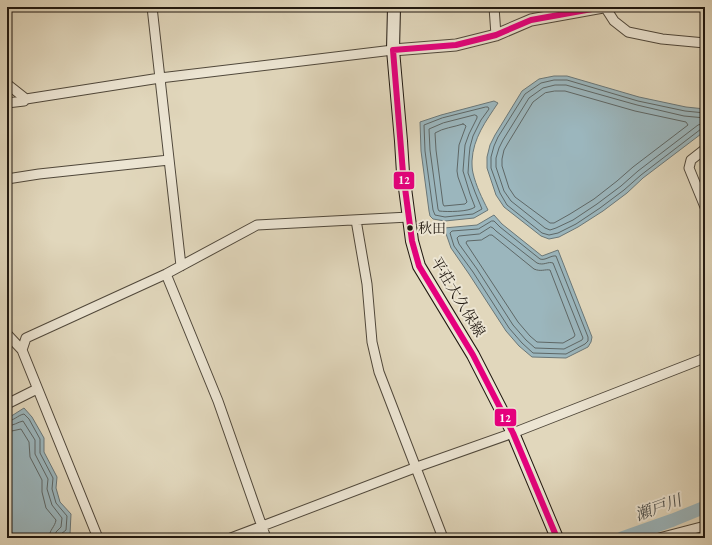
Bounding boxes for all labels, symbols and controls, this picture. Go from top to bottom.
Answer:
line badge: 12 [393,171,415,190]
text: 12 [398,173,410,187]
place label: 秋田 [418,219,446,237]
marker: 秋田 [405,223,415,233]
street label: 平荘大久保線 [427,253,490,340]
line badge: 12 [494,408,517,427]
text: 12 [499,411,511,425]
water label: 瀬戸川 [632,489,686,526]

